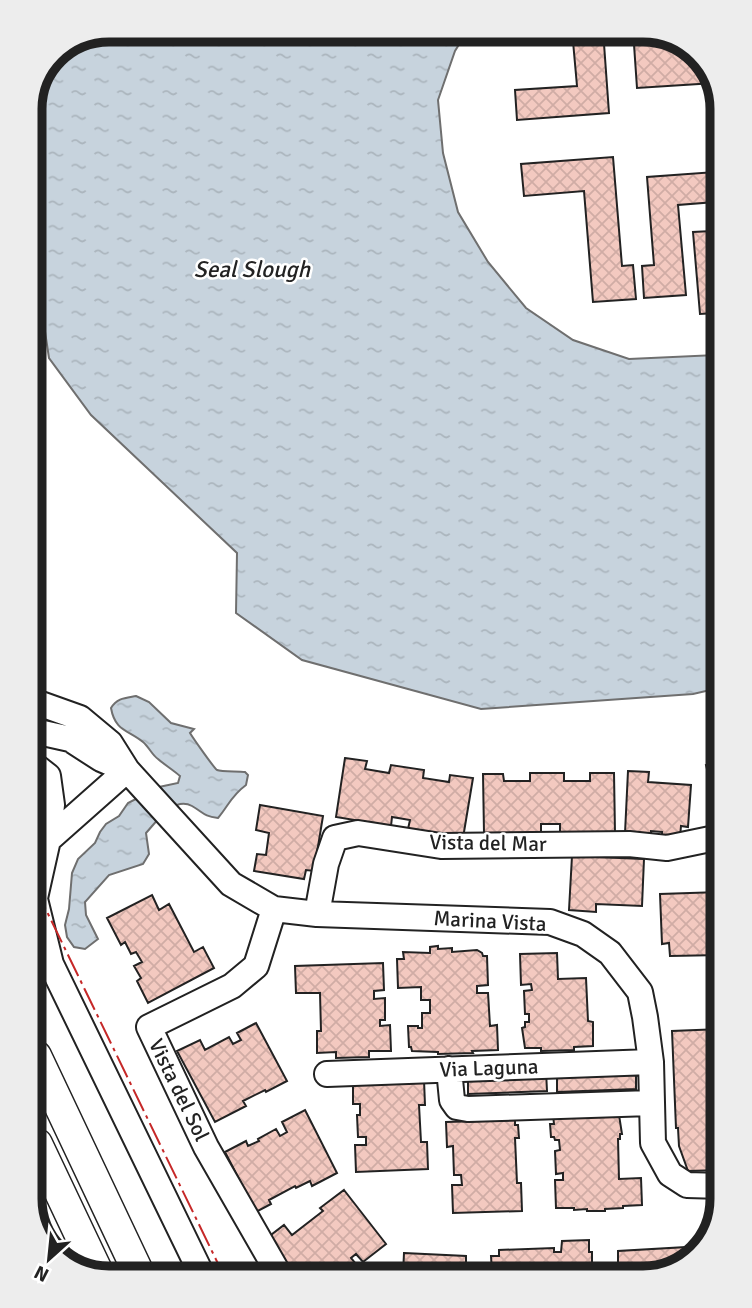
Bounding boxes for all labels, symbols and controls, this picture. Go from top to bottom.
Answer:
water label: Seal Slough [194,255,312,284]
street label: Vista del Mar [429,829,547,857]
street label: Marina Vista [433,905,547,937]
street label: Vista del Sol [143,1035,215,1145]
street label: Via Laguna [439,1053,539,1083]
north arrow [14,1224,84,1294]
text: N [30,1260,53,1287]

